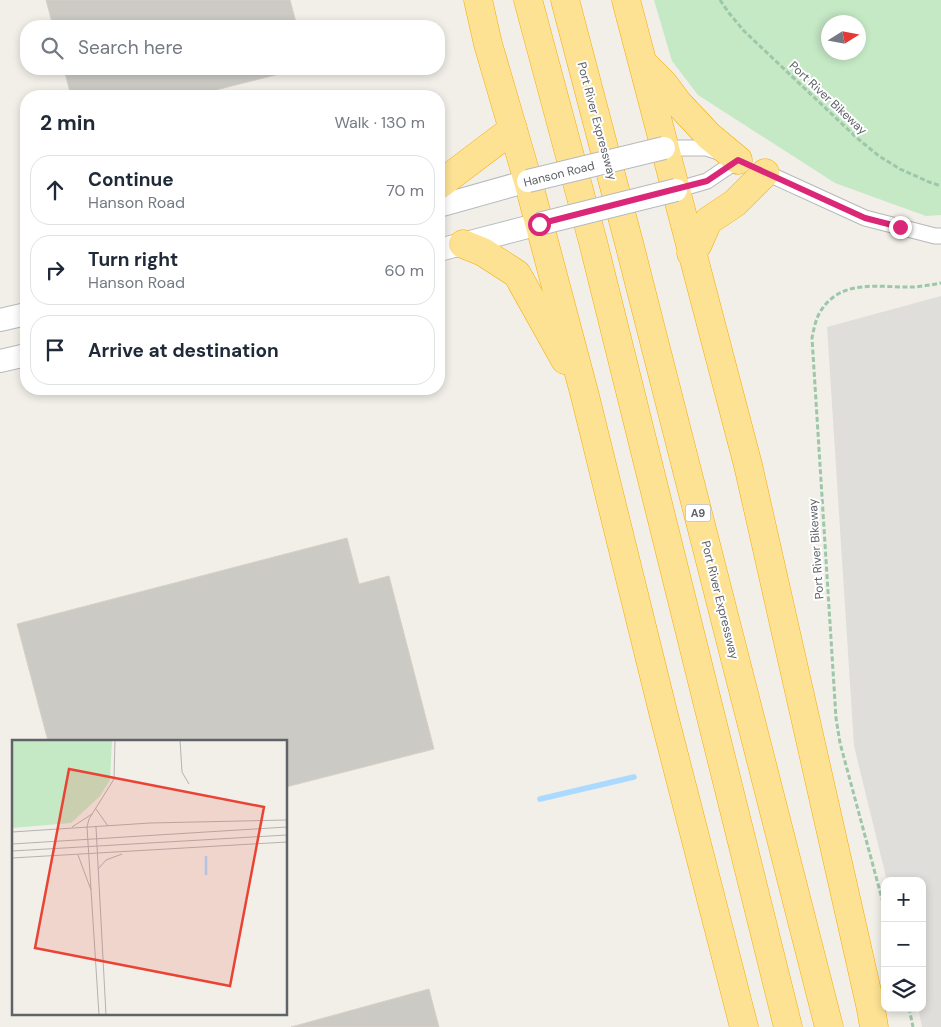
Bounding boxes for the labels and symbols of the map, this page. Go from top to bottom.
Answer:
north arrow [821,15,866,60]
street label: Port River Bikeway [786,58,871,138]
street label: Port River Expressway [574,60,621,182]
street label: Hanson Road [522,157,596,191]
route start [528,213,551,236]
route end [889,216,912,239]
street label: Port River Bikeway [804,498,827,600]
road number: A9 [686,504,710,522]
street label: Port River Expressway [698,539,743,661]
inset map [12,740,288,1014]

